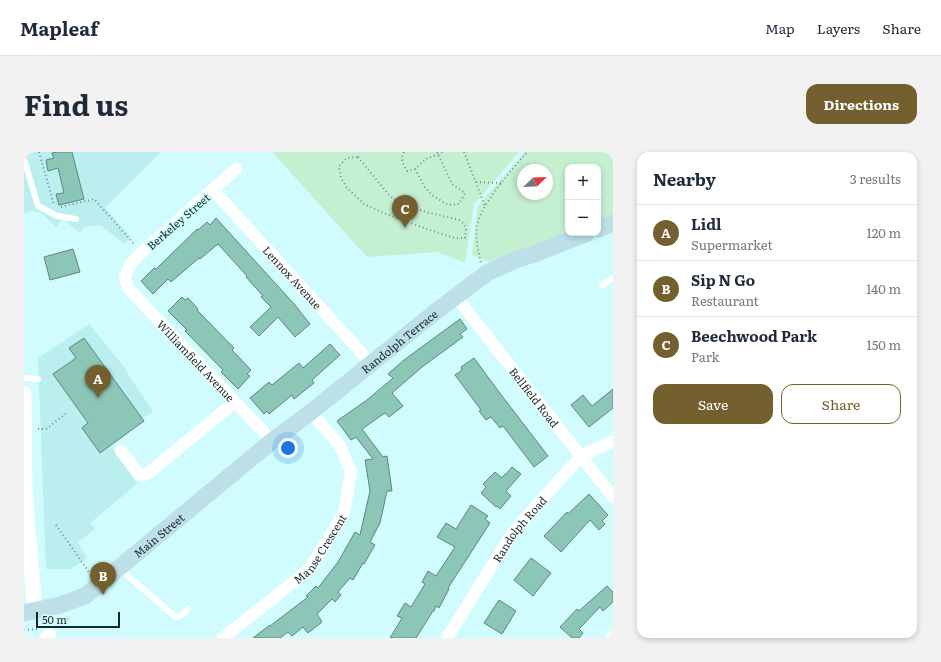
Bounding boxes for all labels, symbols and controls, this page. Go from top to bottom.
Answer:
text: Mapleaf [20,14,98,42]
text: Map [765,18,795,38]
text: Layers [817,18,860,38]
text: Share [882,18,921,38]
text: Find us [24,83,128,125]
button: Directions [806,84,917,124]
north arrow [517,164,553,200]
map controls [565,164,601,236]
button: + [565,164,601,200]
text: Nearby [653,166,716,191]
text: 3 results [850,169,901,188]
street label: Berkeley Street [143,189,214,253]
pin: C [392,195,418,228]
button: − [565,200,601,236]
text: Lidl [691,212,721,235]
text: A [661,223,671,242]
text: 120 m [866,223,901,242]
text: Supermarket [691,235,773,254]
street label: Lennox Avenue [260,242,326,312]
text: Sip N Go [691,268,755,291]
text: B [662,279,670,298]
text: 140 m [866,279,901,298]
text: Restaurant [691,291,759,310]
street label: Randolph Terrace [357,305,441,377]
street label: Williamfield Avenue [154,316,239,405]
text: Beechwood Park [691,324,817,347]
text: C [661,335,671,354]
text: 150 m [866,335,901,354]
text: Park [691,347,720,366]
street label: Bellfield Road [506,364,563,431]
pin: A [85,365,111,398]
button: Save [653,384,773,424]
button: Share [781,384,901,424]
your location [278,438,298,458]
street label: Randolph Road [488,492,550,565]
street label: Main Street [130,509,188,561]
street label: Manse Crescent [290,510,350,587]
pin: B [90,562,116,595]
scale bar [36,610,120,629]
text: 50 m [42,611,67,627]

